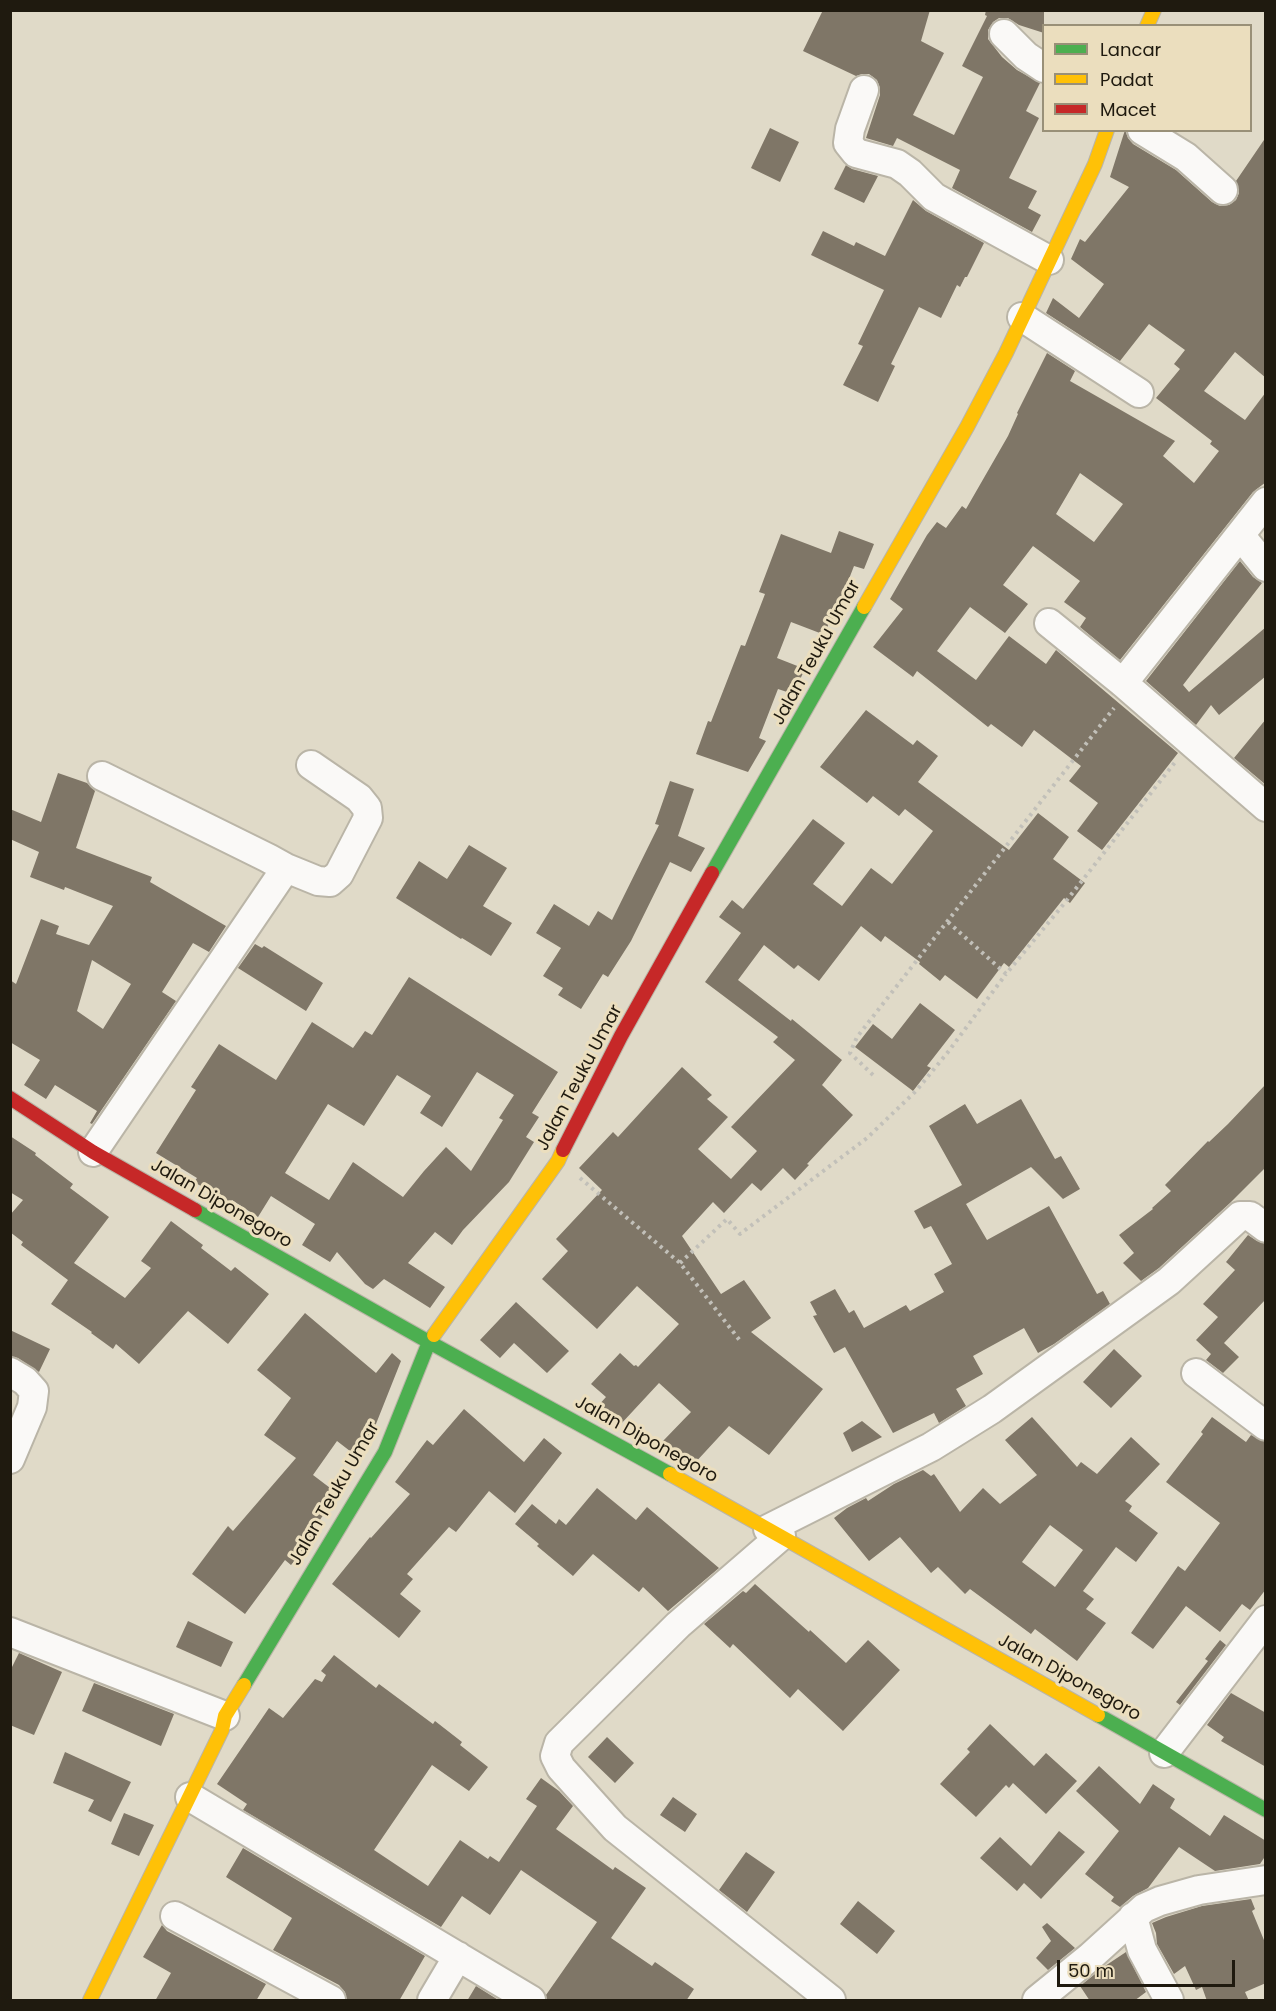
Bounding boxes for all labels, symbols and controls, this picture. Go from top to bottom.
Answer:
legend [1042,24,1252,132]
text: Lancar [1100,37,1161,62]
text: Padat [1100,67,1153,92]
text: Macet [1100,97,1156,122]
street label: Jalan Teuku Umar [768,577,866,729]
street label: Jalan Teuku Umar [532,1001,628,1155]
street label: Jalan Diponegoro [146,1155,296,1253]
street label: Jalan Diponegoro [571,1392,721,1488]
street label: Jalan Teuku Umar [285,1418,385,1570]
street label: Jalan Diponegoro [994,1630,1144,1726]
scale bar [1060,1948,1238,1986]
text: 50 m [1068,1958,1114,1983]

